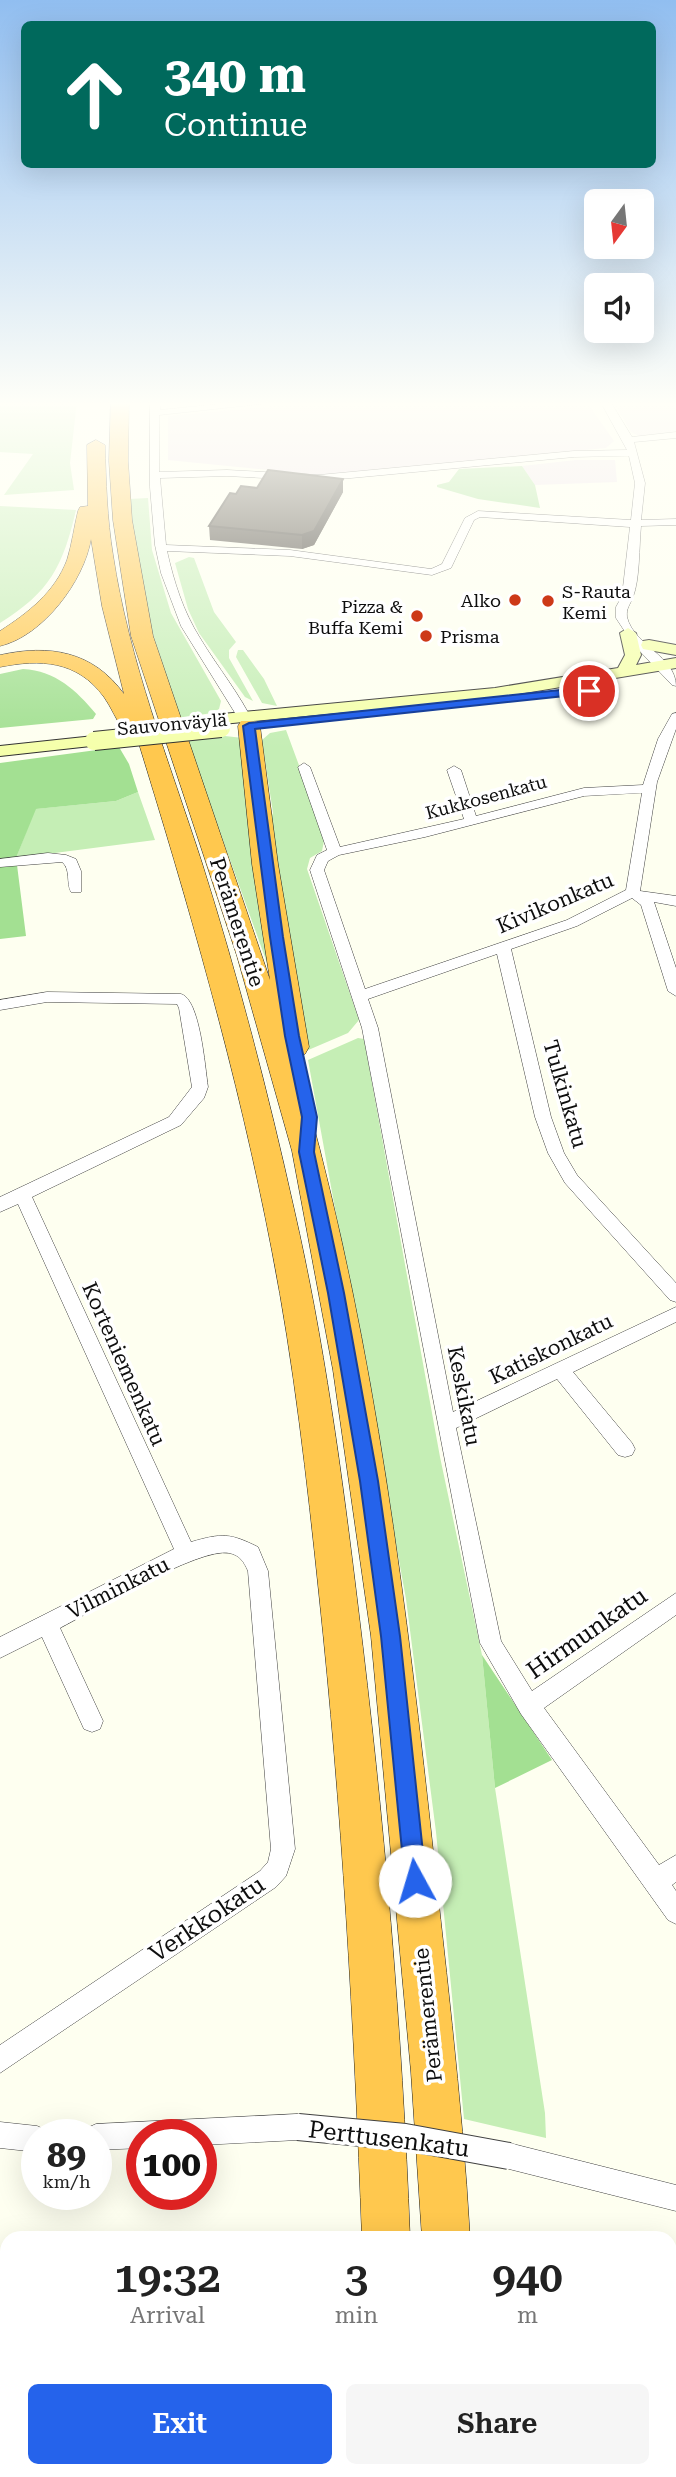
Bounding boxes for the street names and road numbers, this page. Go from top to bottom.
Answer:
street label: Sauvonväylä [116,709,228,739]
street label: Kukkosenkatu [423,771,549,823]
street label: Perämerentie [205,854,269,990]
street label: Kivikonkatu [493,868,617,938]
street label: Tulkinkatu [538,1037,592,1151]
street label: Korteniemenkatu [77,1279,171,1449]
street label: Katiskonkatu [485,1309,617,1389]
street label: Keskikatu [443,1344,485,1448]
street label: Vilminkatu [63,1552,173,1624]
street label: Hirmunkatu [521,1581,653,1685]
street label: Verkkokatu [144,1870,270,1968]
street label: Perämerentie [409,1947,447,2083]
street label: Perttusenkatu [307,2115,471,2163]

